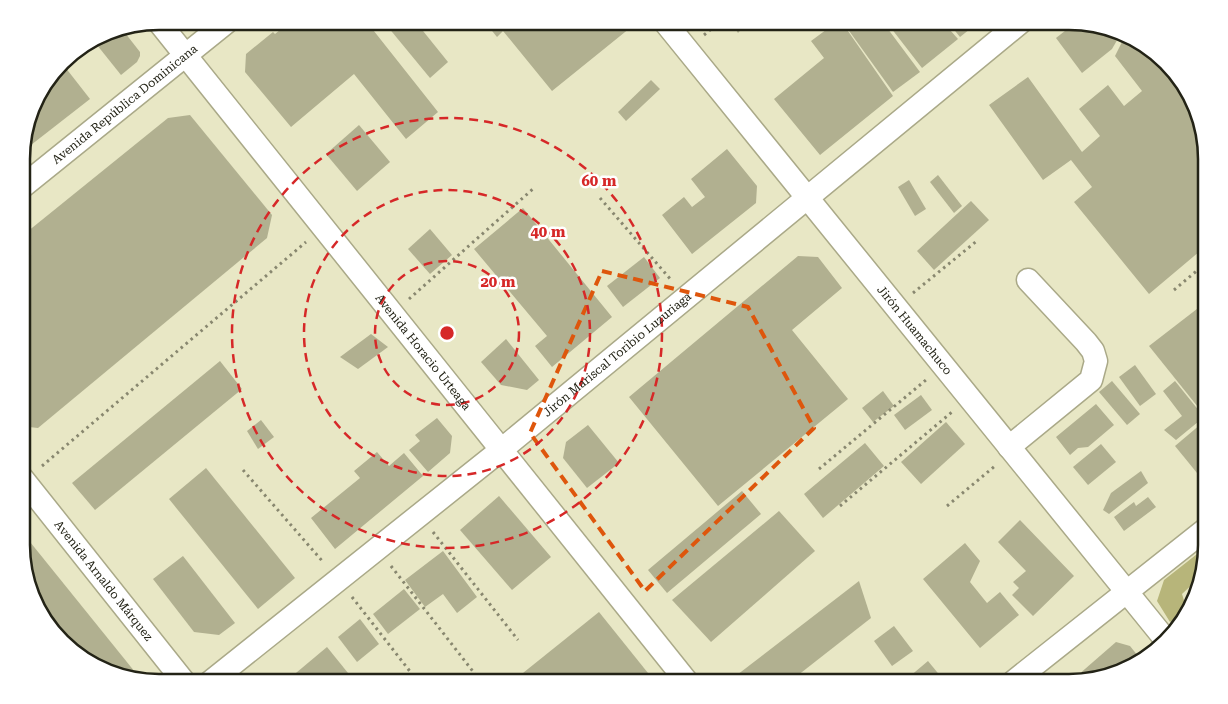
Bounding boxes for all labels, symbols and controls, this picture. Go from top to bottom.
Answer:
street label: Avenida República Dominicana [49,41,201,167]
text: 60 m [581,172,617,190]
text: 40 m [530,223,566,241]
text: 20 m [480,273,516,291]
street label: Jirón Huamachuco [874,283,955,378]
street label: Jirón Mariscal Toribio Luzuriaga [540,289,694,419]
street label: Avenida Horacio Urteaga [372,291,474,413]
centre of rings [438,324,456,342]
street label: Avenida Arnaldo Márquez [51,518,156,644]

